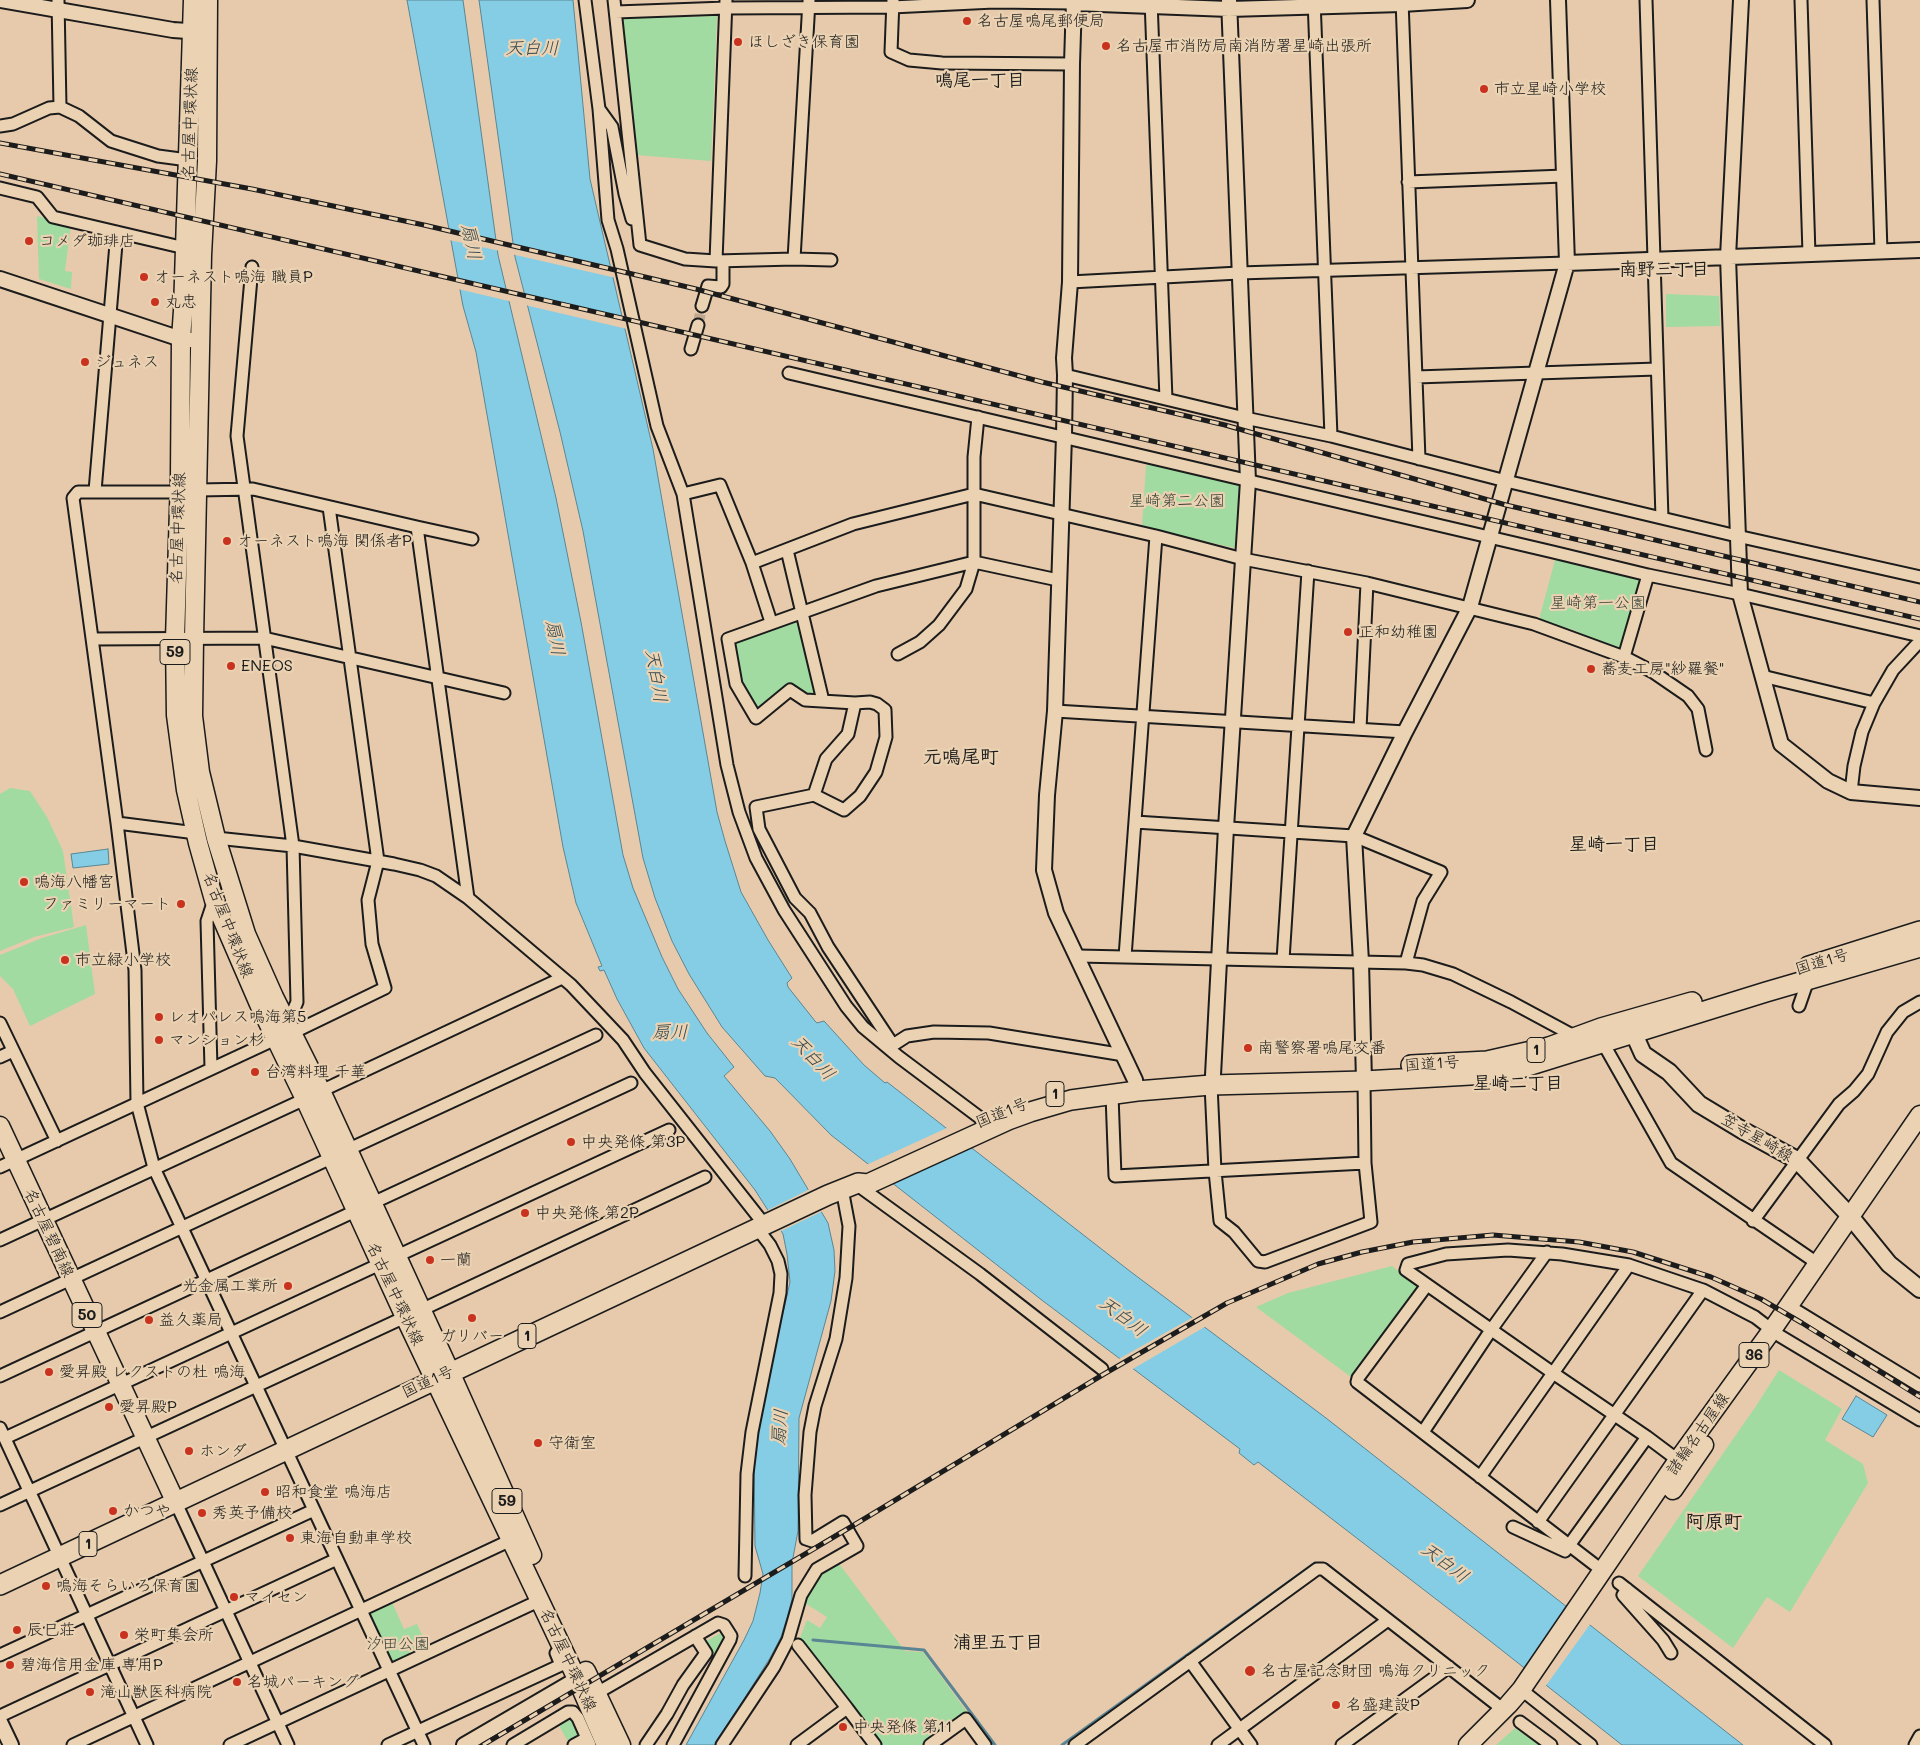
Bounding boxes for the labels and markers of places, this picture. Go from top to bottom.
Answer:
place label: 名古屋鳴尾郵便局 [977,11,1105,31]
marker: 名古屋鳴尾郵便局 [961,15,973,27]
place label: ほしざき保育園 [748,32,860,52]
marker: ほしざき保育園 [732,36,744,48]
place label: 名古屋市消防局南消防署星崎出張所 [1116,36,1372,56]
marker: 名古屋市消防局南消防署星崎出張所 [1100,40,1112,52]
place label: 市立星崎小学校 [1494,79,1606,99]
marker: 市立星崎小学校 [1478,83,1490,95]
place label: コメダ珈琲店 [39,231,135,251]
marker: コメダ珈琲店 [23,235,35,247]
place label: オーネスト鳴海 職員P [154,267,313,287]
marker: オーネスト鳴海 職員P [138,271,150,283]
place label: 丸忠 [165,292,197,312]
marker: 丸忠 [149,296,161,308]
place label: ジュネス [95,352,159,372]
marker: ジュネス [79,356,91,368]
place label: オーネスト鳴海 関係者P [237,531,412,551]
marker: オーネスト鳴海 関係者P [221,535,233,547]
place label: 正和幼稚園 [1358,622,1438,642]
marker: 正和幼稚園 [1342,626,1354,638]
place label: ENEOS [241,656,293,676]
place label: 蕎麦工房"紗羅餐" [1601,659,1724,679]
marker: ENEOS [225,660,237,672]
marker: 蕎麦工房"紗羅餐" [1585,663,1597,675]
place label: 鳴海八幡宮 [34,872,114,892]
marker: 鳴海八幡宮 [18,876,30,888]
place label: ファミリーマート [43,894,171,914]
marker: ファミリーマート [175,898,187,910]
place label: 市立緑小学校 [75,950,171,970]
marker: 市立緑小学校 [59,954,71,966]
place label: レオパレス鳴海第5 [169,1007,306,1027]
marker: レオパレス鳴海第5 [153,1011,165,1023]
place label: マンション杉 [169,1030,265,1050]
marker: マンション杉 [153,1034,165,1046]
place label: 南警察署鳴尾交番 [1258,1038,1386,1058]
marker: 南警察署鳴尾交番 [1242,1042,1254,1054]
place label: 台湾料理 千華 [265,1062,366,1082]
marker: 台湾料理 千華 [249,1066,261,1078]
place label: 中央発條 第3P [581,1132,685,1152]
marker: 中央発條 第3P [565,1136,577,1148]
place label: 中央発條 第2P [535,1203,639,1223]
marker: 中央発條 第2P [519,1207,531,1219]
place label: 一蘭 [440,1250,472,1270]
marker: 一蘭 [424,1254,436,1266]
place label: 光金属工業所 [182,1276,278,1296]
marker: 光金属工業所 [282,1280,294,1292]
place label: 益久薬局 [159,1310,223,1330]
marker: ガリバー [466,1312,478,1324]
marker: 益久薬局 [143,1314,155,1326]
place label: ガリバー [440,1326,504,1346]
place label: 愛昇殿 レクストの杜 鳴海 [59,1362,245,1382]
marker: 愛昇殿 レクストの杜 鳴海 [43,1366,55,1378]
place label: 愛昇殿P [119,1397,177,1417]
marker: 愛昇殿P [103,1401,115,1413]
place label: 守衛室 [548,1433,596,1453]
marker: 守衛室 [532,1437,544,1449]
place label: ホンダ [199,1441,247,1461]
marker: ホンダ [183,1445,195,1457]
place label: 昭和食堂 鳴海店 [275,1482,392,1502]
marker: 昭和食堂 鳴海店 [259,1486,271,1498]
place label: かつや [123,1501,171,1521]
place label: 秀英予備校 [212,1503,292,1523]
marker: かつや [107,1505,119,1517]
marker: 秀英予備校 [196,1507,208,1519]
place label: 東海自動車学校 [300,1528,412,1548]
marker: 東海自動車学校 [284,1532,296,1544]
place label: 鳴海そらいろ保育園 [56,1576,200,1596]
marker: 鳴海そらいろ保育園 [40,1580,52,1592]
place label: マイセン [244,1587,308,1607]
marker: マイセン [228,1591,240,1603]
place label: 辰巳荘 [27,1620,75,1640]
marker: 辰巳荘 [11,1624,23,1636]
place label: 栄町集会所 [134,1625,214,1645]
marker: 栄町集会所 [118,1629,130,1641]
place label: 碧海信用金庫 専用P [20,1655,163,1675]
marker: 碧海信用金庫 専用P [4,1659,16,1671]
place label: 名古屋記念財団 鳴海クリニック [1261,1661,1490,1681]
marker: 名古屋記念財団 鳴海クリニック [1243,1664,1257,1678]
place label: 名城パーキング [247,1672,359,1692]
marker: 名城パーキング [231,1676,243,1688]
place label: 滝山獣医科病院 [100,1682,212,1702]
marker: 滝山獣医科病院 [84,1686,96,1698]
place label: 名盛建設P [1346,1695,1420,1715]
marker: 名盛建設P [1330,1699,1342,1711]
place label: 中央発條 第11 [853,1717,952,1737]
marker: 中央発條 第11 [837,1721,849,1733]

